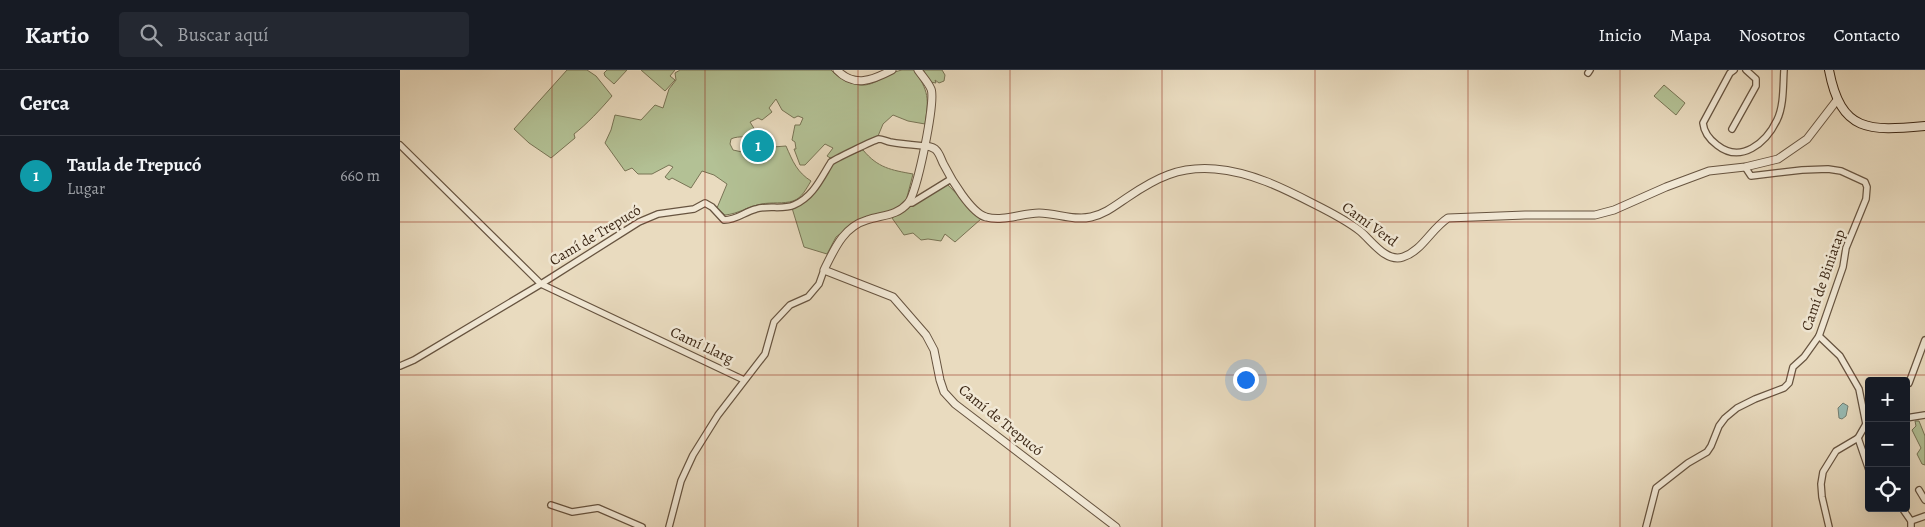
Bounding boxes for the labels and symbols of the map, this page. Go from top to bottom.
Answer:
pin: 1 [742,127,774,165]
street label: Camí Verd [1338,197,1403,252]
street label: Camí de Trepucó [545,200,645,270]
street label: Camí de Biniatap [1796,226,1850,333]
street label: Camí Llarg [667,322,737,369]
your location [1233,367,1259,393]
street label: Camí de Trepucó [954,380,1048,460]

